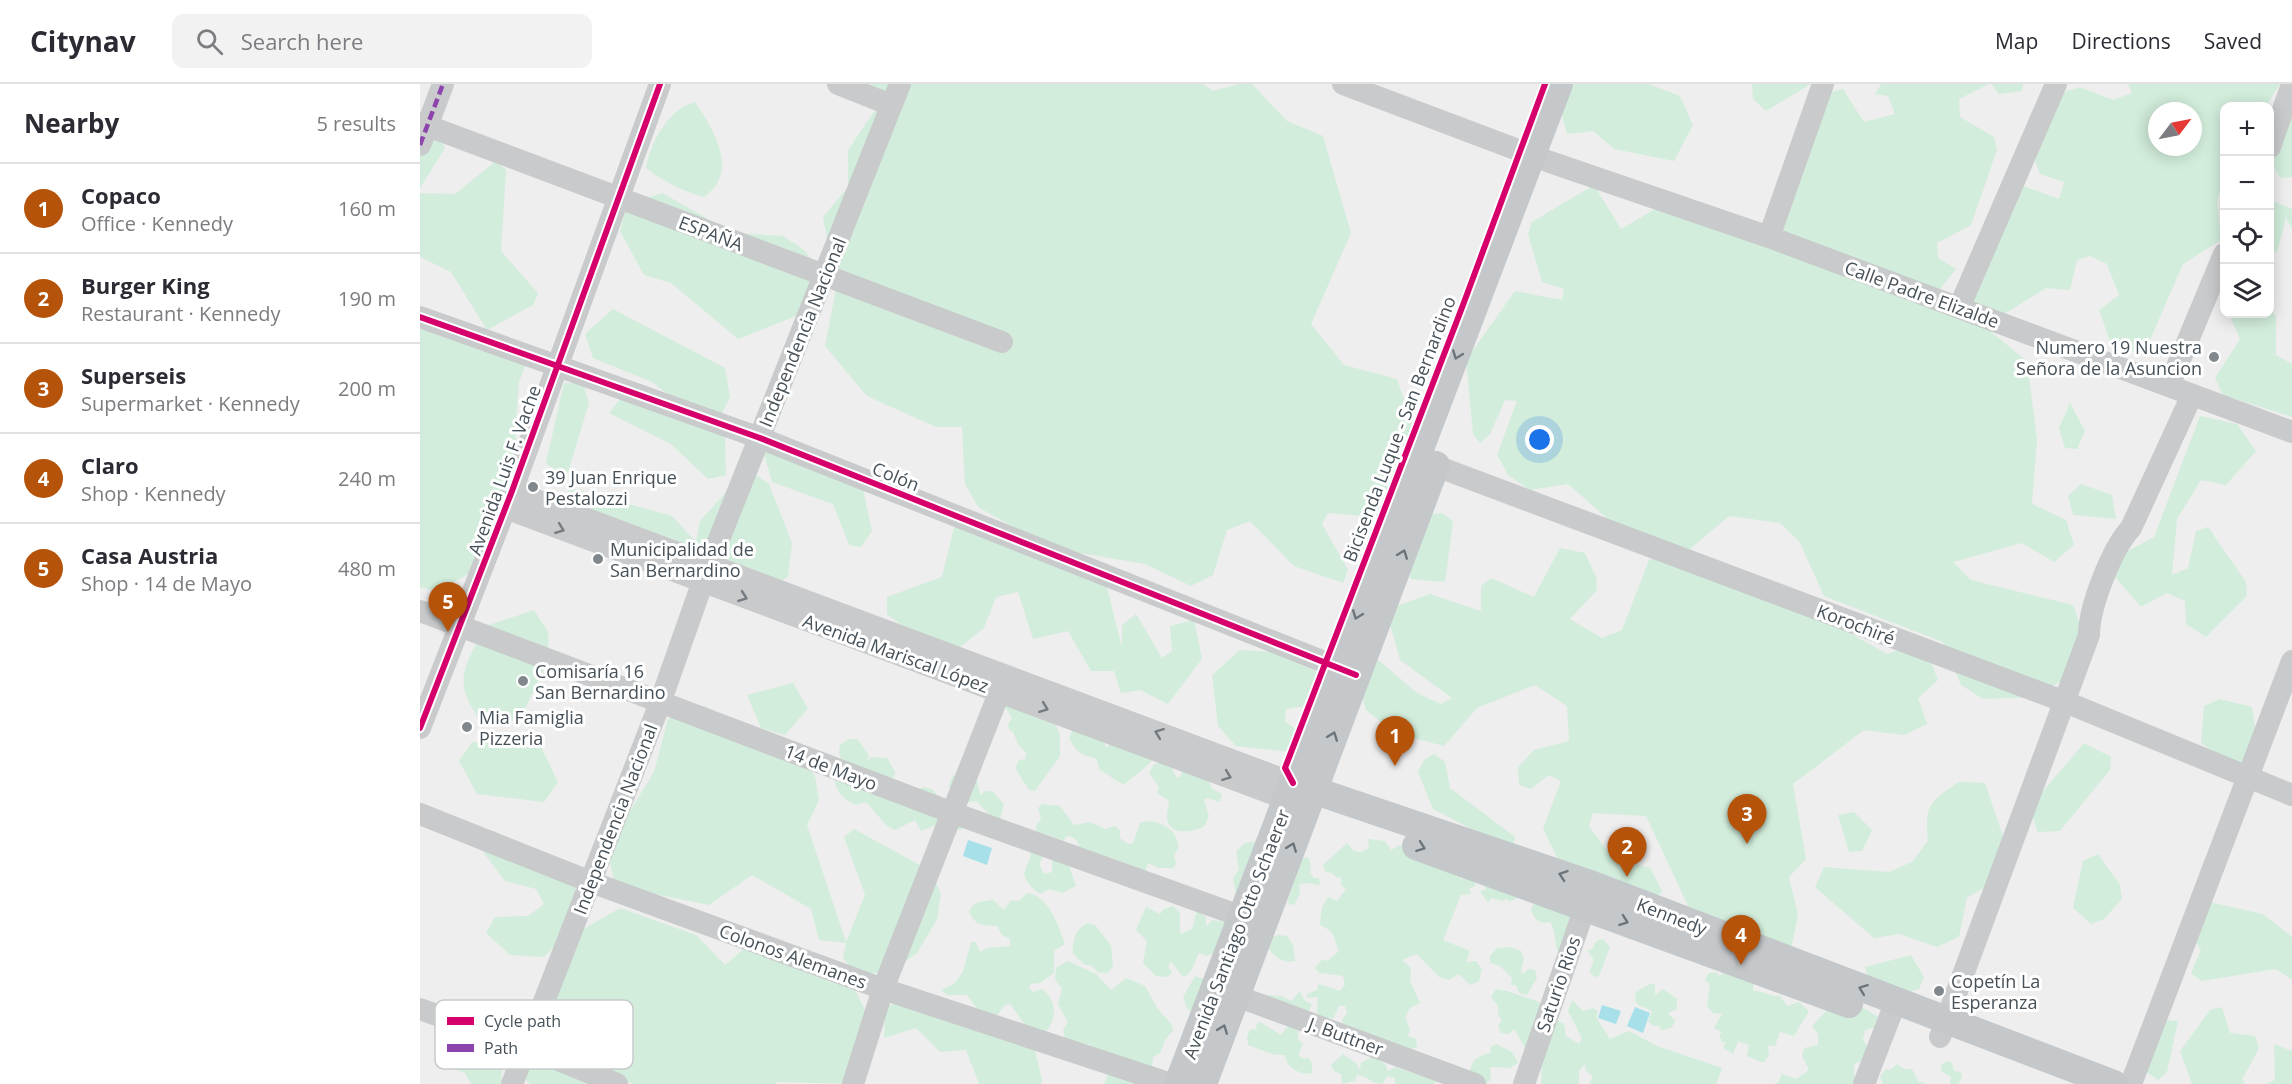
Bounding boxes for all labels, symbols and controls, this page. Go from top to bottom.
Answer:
search box [172,14,592,68]
text: Citynav [30,22,136,60]
icon: search [193,25,226,58]
text: Search here [241,26,363,56]
text: Map [1995,27,2038,55]
text: Directions [2071,27,2171,55]
text: Saved [2204,27,2262,55]
north arrow [2148,102,2202,156]
map controls [2220,102,2274,318]
button: + [2220,102,2274,156]
text: Nearby [24,105,119,141]
text: 5 results [316,110,396,137]
button: − [2220,156,2274,210]
text: Copaco [81,180,161,210]
text: 1 [38,195,49,222]
text: 160 m [338,195,396,222]
text: Office · Kennedy [81,210,233,237]
street label: ESPAÑA [675,210,747,256]
button: locate [2220,210,2274,264]
street label: Independencia Nacional [753,234,851,430]
street label: Calle Padre Elizalde [1842,255,2002,333]
button: layers [2220,264,2274,318]
text: Burger King [81,270,210,300]
text: 2 [38,285,49,312]
text: 190 m [338,285,396,312]
street label: Bicisenda Luque - San Bernardino [1337,293,1461,565]
text: Restaurant · Kennedy [81,300,280,327]
place label: Numero 19 Nuestra Señora de la Asuncion [2016,335,2202,380]
one-way arrow [1452,349,1465,360]
marker: Numero 19 Nuestra Señora de la Asuncion [2207,350,2221,364]
text: Superseis [81,360,186,390]
text: 3 [38,375,49,402]
text: 200 m [338,375,396,402]
street label: Avenida Luis F. Vache [462,382,546,558]
text: Supermarket · Kennedy [81,390,300,417]
your location [1525,425,1554,454]
text: Claro [81,450,139,480]
street label: Colón [869,456,923,496]
text: 4 [38,465,49,492]
text: 240 m [338,465,396,492]
place label: 39 Juan Enrique Pestalozzi [545,465,677,510]
text: Shop · Kennedy [81,480,226,507]
marker: 39 Juan Enrique Pestalozzi [526,480,540,494]
one-way arrow [554,521,565,534]
place label: Municipalidad de San Bernardino [610,537,754,582]
text: Casa Austria [81,540,218,570]
one-way arrow [1395,549,1408,560]
marker: Municipalidad de San Bernardino [591,552,605,566]
text: 5 [38,555,49,582]
text: 480 m [338,555,396,582]
text: Shop · 14 de Mayo [81,570,252,597]
pin: 5 [429,582,468,632]
one-way arrow [737,590,748,602]
street label: Korochiré [1814,598,1898,650]
street label: Avenida Mariscal López [800,608,992,698]
one-way arrow [1352,609,1364,620]
place label: Comisaría 16 San Bernardino [535,659,666,704]
marker: Comisaría 16 San Bernardino [516,674,530,688]
one-way arrow [1038,701,1049,713]
place label: Mia Famiglia Pizzeria [479,705,584,750]
pin: 1 [1376,716,1414,766]
marker: Mia Famiglia Pizzeria [460,720,474,734]
street label: Independencia Nacional [568,720,662,918]
one-way arrow [1155,728,1165,741]
one-way arrow [1326,731,1339,742]
street label: 14 de Mayo [781,738,881,796]
one-way arrow [1221,769,1231,782]
pin: 3 [1728,794,1766,844]
street label: Avenida Santiago Otto Schaerer [1177,805,1295,1062]
pin: 2 [1608,828,1646,877]
one-way arrow [1415,840,1426,853]
one-way arrow [1285,842,1297,853]
one-way arrow [1558,870,1569,882]
street label: Kennedy [1633,892,1711,941]
one-way arrow [1618,913,1629,926]
pin: 4 [1722,916,1760,965]
street label: Colonos Alemanes [716,918,870,994]
street label: Saturio Rios [1530,933,1586,1035]
place label: Copetín La Esperanza [1951,969,2040,1014]
one-way arrow [1859,983,1869,996]
marker: Copetín La Esperanza [1932,984,1946,998]
legend [435,1000,633,1069]
text: Cycle path [484,1010,561,1032]
street label: J. Buttner [1303,1011,1387,1061]
one-way arrow [1216,1024,1229,1035]
text: Path [484,1037,518,1059]

